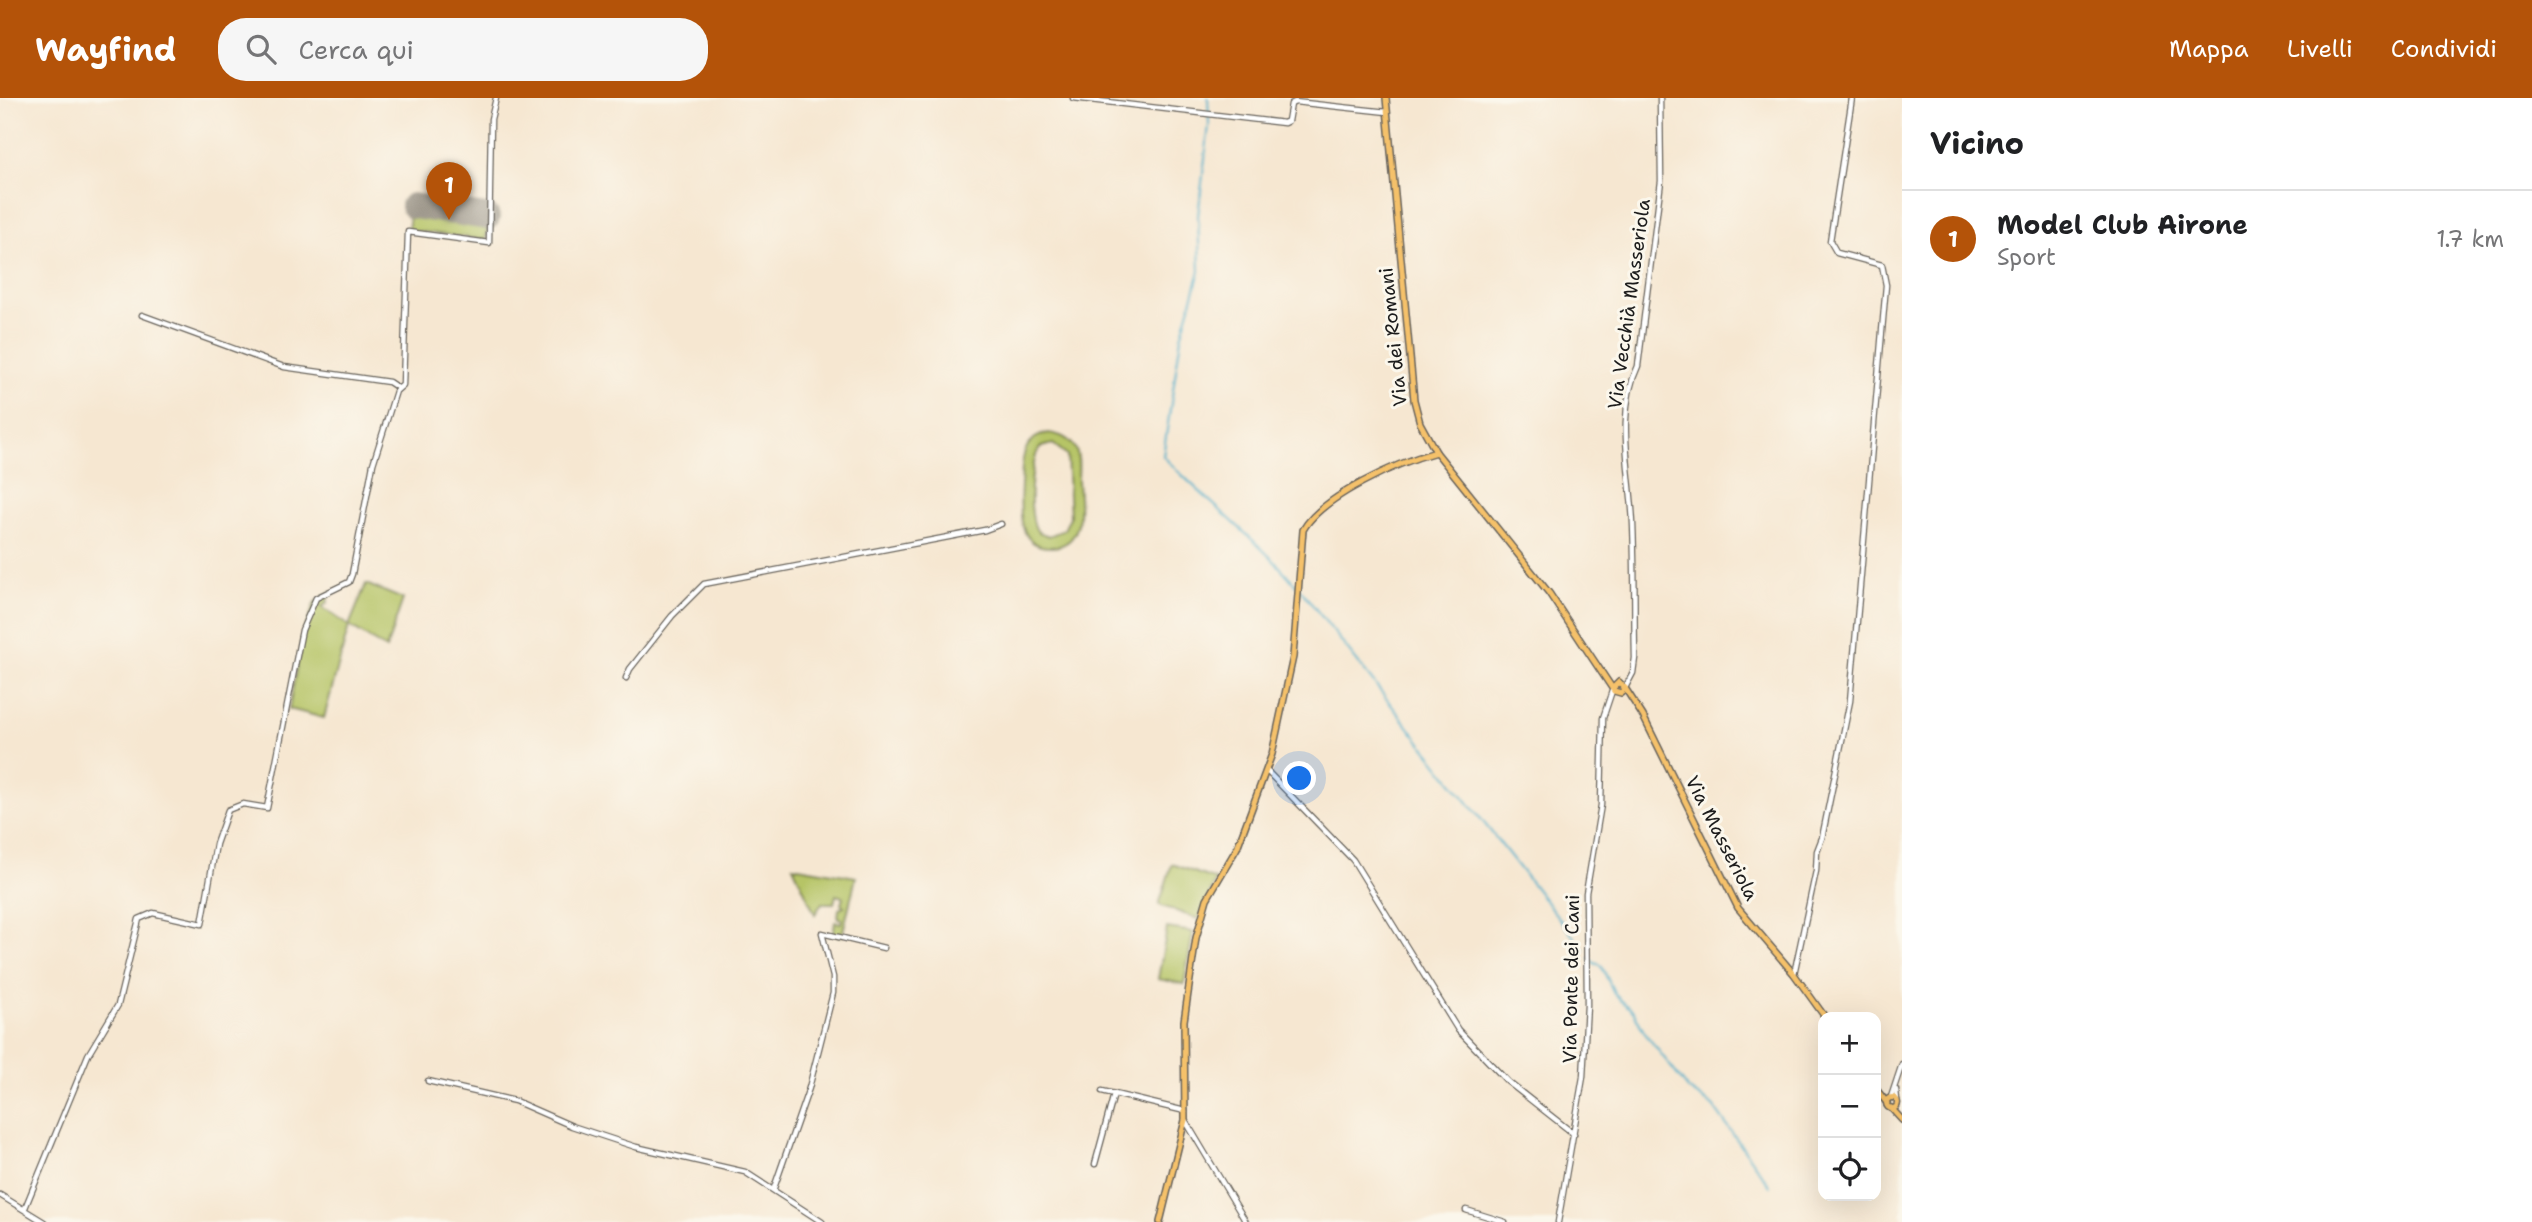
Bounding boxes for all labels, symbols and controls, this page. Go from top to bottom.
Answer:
search box [218,18,708,81]
text: Wayfind [35,27,176,72]
icon: search [242,30,280,68]
text: Cerca qui [298,32,414,67]
text: Mappa [2169,33,2249,65]
text: Livelli [2287,33,2353,65]
text: Condividi [2391,33,2497,65]
text: Vicino [1930,123,2024,164]
pin: 1 [426,162,472,220]
street label: Via Vecchià Masseriola [1602,197,1656,411]
text: Model Club Airone [1997,207,2248,242]
text: 1 [1948,224,1958,254]
text: 1.7 km [2436,224,2504,254]
text: Sport [1997,242,2056,272]
street label: Via dei Romani [1373,266,1413,408]
your location [1282,761,1316,795]
street label: Via Masseriola [1680,771,1764,905]
street label: Via Ponte dei Cani [1557,894,1585,1064]
map controls [1818,1012,1881,1201]
button: + [1818,1012,1881,1075]
button: − [1818,1075,1881,1138]
button: locate [1818,1138,1881,1201]

